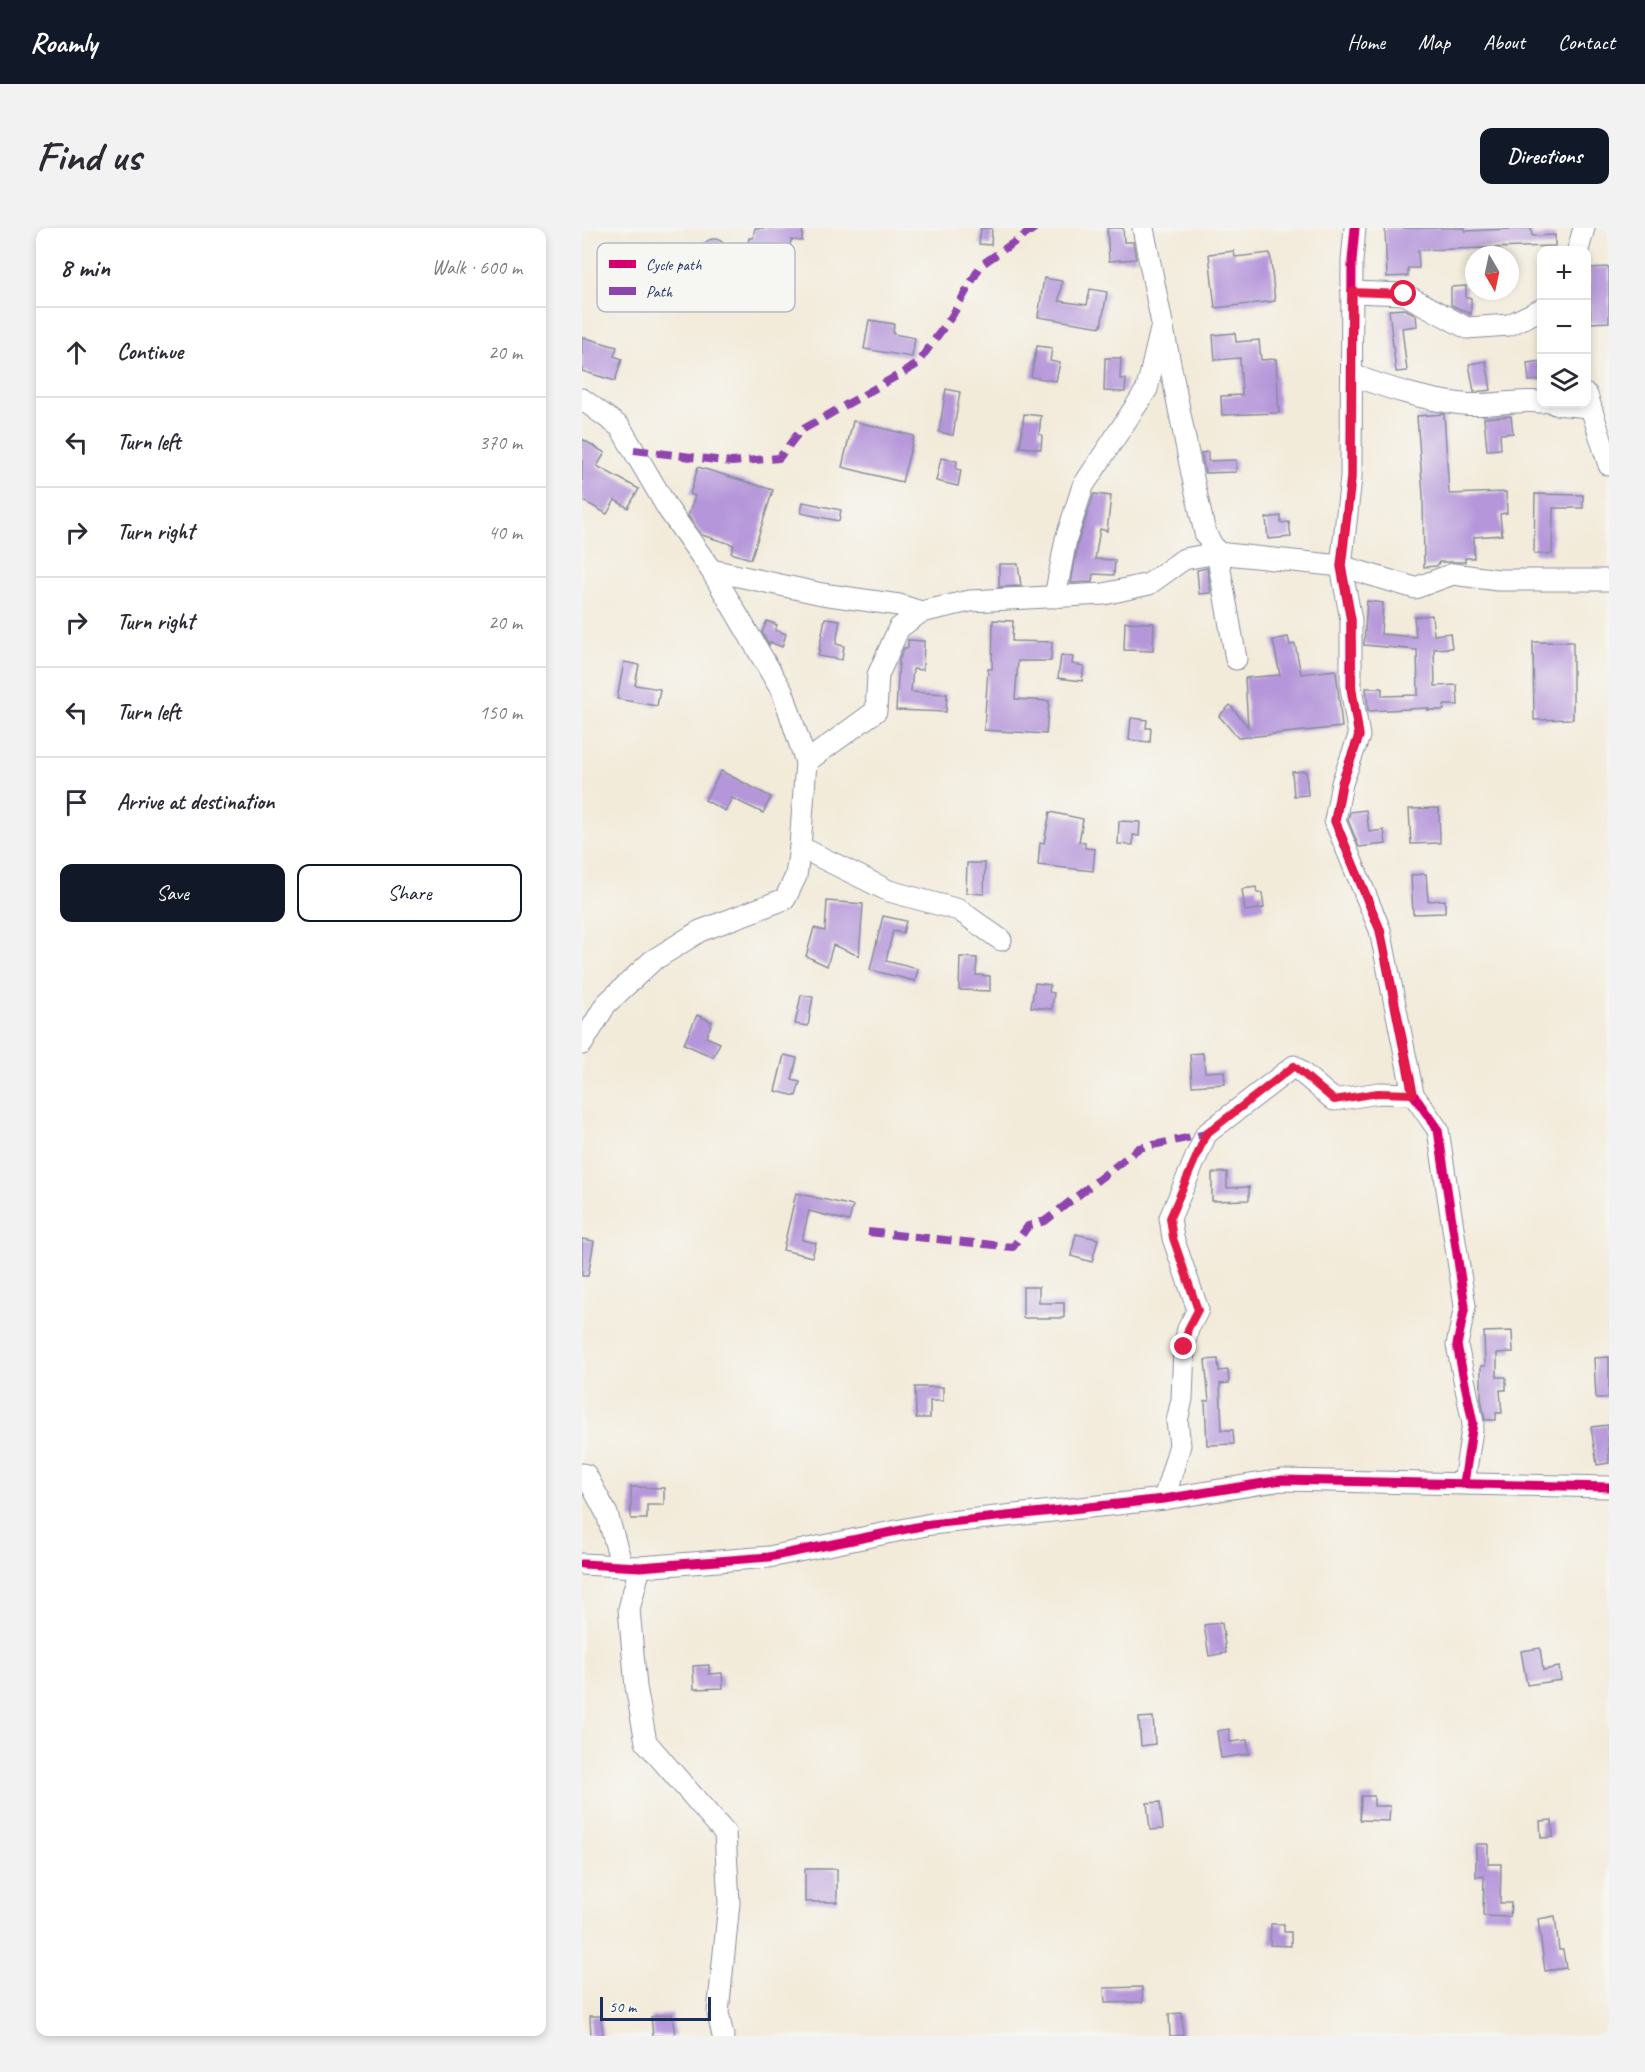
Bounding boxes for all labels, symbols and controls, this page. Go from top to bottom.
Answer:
text: Roamly [30,25,97,60]
text: Home [1347,29,1385,55]
text: Map [1418,29,1450,55]
text: About [1483,29,1525,55]
text: Contact [1558,29,1615,55]
button: Directions [1480,128,1609,184]
text: Find us [36,130,141,183]
legend [597,243,795,312]
north arrow [1465,246,1519,300]
map controls [1537,246,1591,408]
button: + [1537,246,1591,300]
text: 8 min [60,251,110,284]
text: Walk · 600 m [432,255,522,280]
text: Cycle path [646,255,702,275]
route start [1390,280,1416,306]
text: Path [646,282,673,302]
button: − [1537,300,1591,354]
icon: ahead [60,336,93,369]
text: Continue [117,338,183,366]
text: 20 m [488,340,522,365]
button: layers [1537,354,1591,408]
icon: left [60,426,93,459]
text: Turn left [117,428,181,456]
text: 370 m [479,430,522,455]
icon: right [60,516,93,549]
text: Turn right [117,518,194,546]
text: 40 m [488,520,522,545]
icon: right [60,606,93,639]
text: Turn right [117,608,194,636]
text: 20 m [488,610,522,635]
icon: left [60,696,93,729]
text: Turn left [117,698,181,726]
text: 150 m [479,700,522,725]
icon: arrive [60,786,93,819]
text: Arrive at destination [117,788,274,816]
button: Save [60,864,285,922]
button: Share [297,864,522,922]
route end [1170,1333,1196,1359]
scale bar [600,1994,711,2022]
text: 50 m [609,1997,636,2017]

